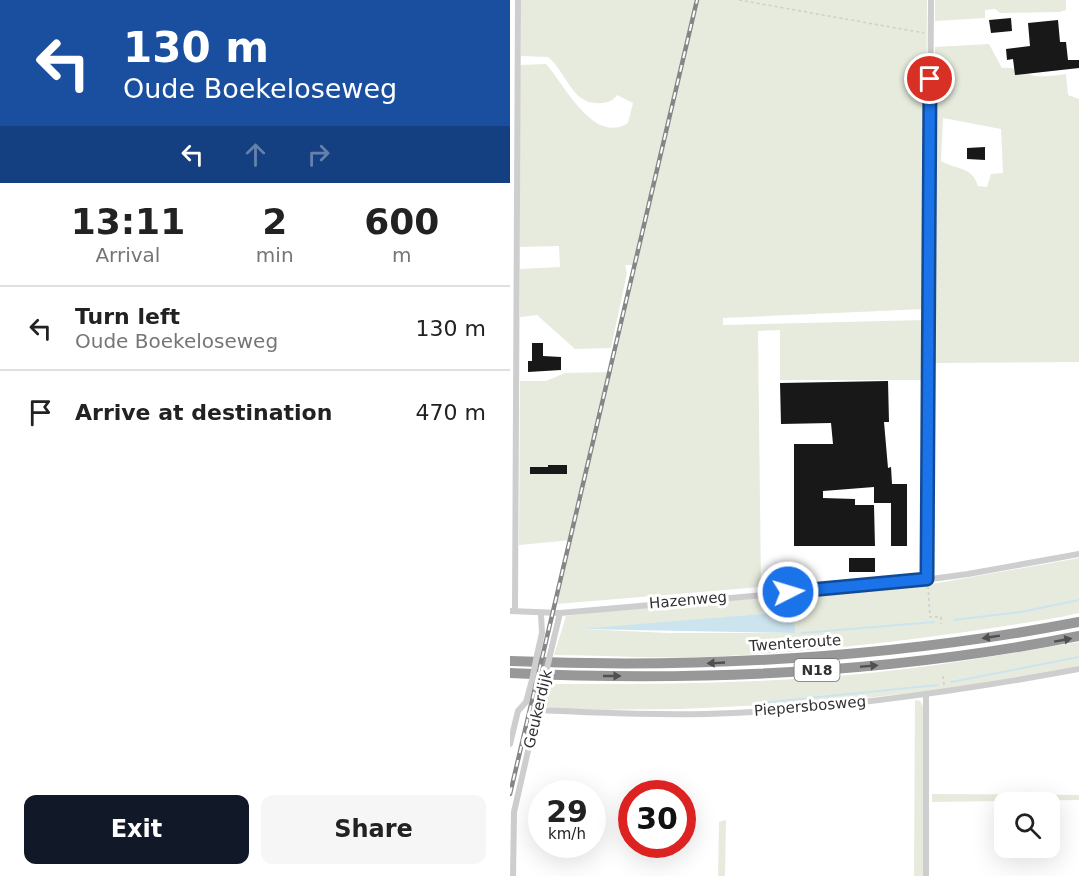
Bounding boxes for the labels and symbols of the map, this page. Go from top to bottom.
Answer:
pin [904,53,955,104]
position arrow [756,560,820,624]
street label: Hazenweg [648,588,728,612]
street label: Twenteroute [747,631,842,655]
one-way arrow [982,633,1001,642]
one-way arrow [1053,635,1072,644]
one-way arrow [707,658,726,667]
road number: N18 [794,659,840,681]
one-way arrow [860,661,879,671]
street label: Geukerdijk [520,668,556,750]
one-way arrow [602,671,621,680]
street label: Piepersbosweg [753,692,867,720]
speed limit sign: 30 [618,780,696,858]

